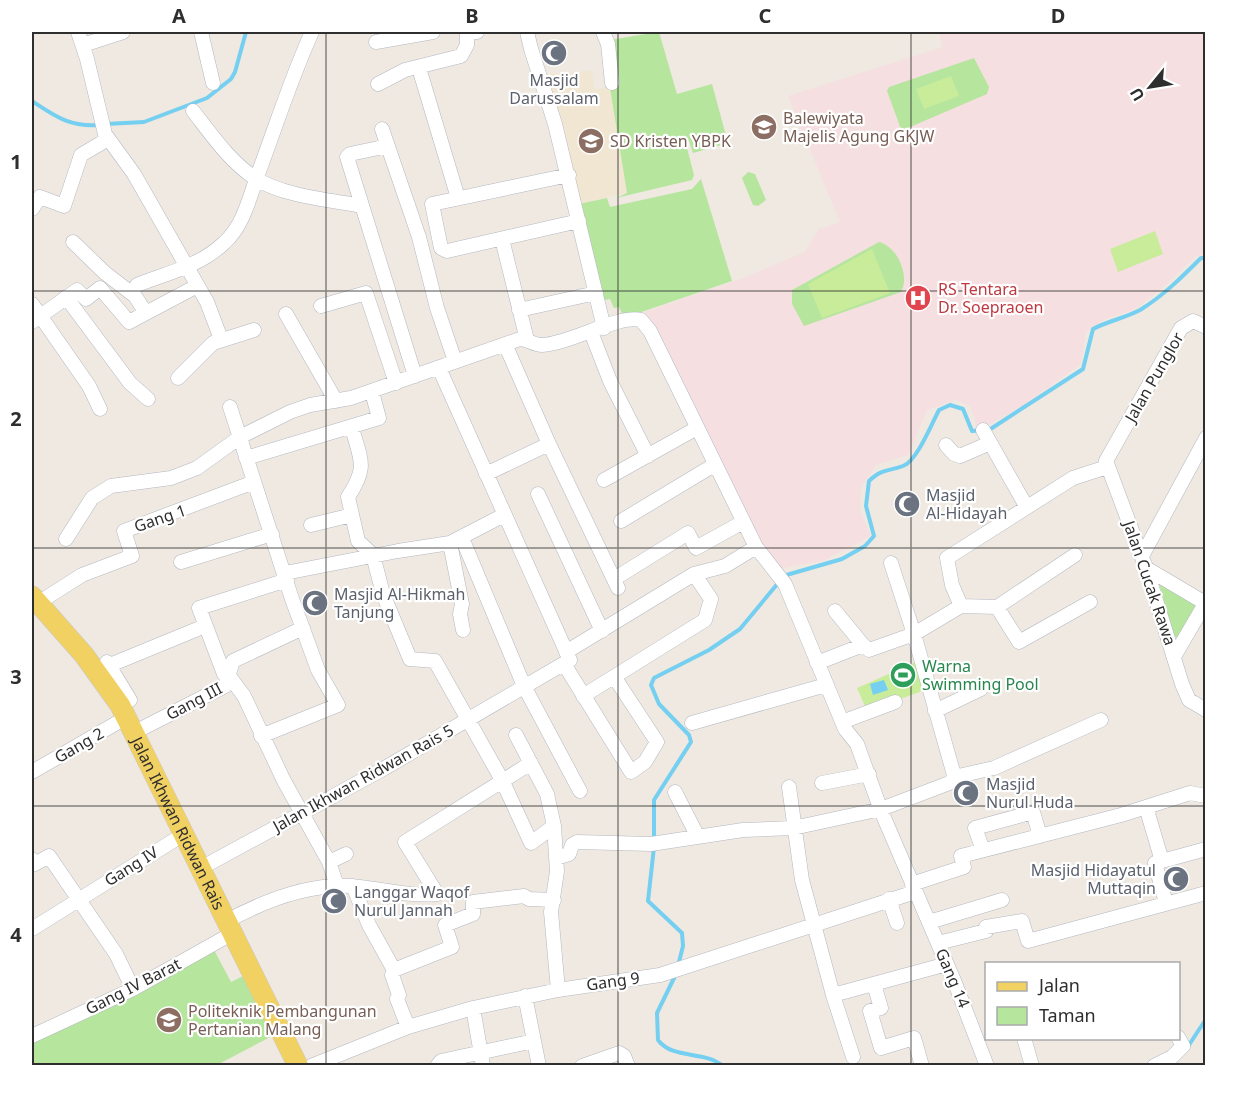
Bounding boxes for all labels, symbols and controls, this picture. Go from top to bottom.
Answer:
text: A [172,2,186,29]
text: B [465,2,479,29]
text: C [759,2,772,29]
text: D [1051,2,1065,29]
mosque icon: Masjid Darussalam [539,38,569,68]
north arrow [1120,57,1180,117]
place label: Masjid Darussalam [509,69,599,109]
text: U [1124,84,1150,105]
place label: Balewiyata Majelis Agung GKJW [783,107,934,147]
school or university icon: Balewiyata Majelis Agung GKJW [749,112,779,142]
school or university icon: SD Kristen YBPK [576,126,606,156]
place label: SD Kristen YBPK [610,130,731,152]
text: 1 [10,148,22,175]
place label: RS Tentara Dr. Soepraoen [938,278,1043,318]
hospital icon: RS Tentara Dr. Soepraoen [903,283,933,313]
street label: Jalan Punglor [1118,328,1189,428]
text: 2 [10,405,22,432]
place label: Masjid Al-Hidayah [926,484,1007,524]
mosque icon: Masjid Al-Hidayah [892,489,922,519]
street label: Gang 1 [131,499,189,537]
street label: Jalan Cucak Rawa [1118,516,1182,648]
place label: Masjid Al-Hikmah Tanjung [334,583,465,623]
mosque icon: Masjid Al-Hikmah Tanjung [300,588,330,618]
place label: Warna Swimming Pool [922,655,1039,695]
sports icon: Warna Swimming Pool [888,660,918,690]
text: 3 [10,663,22,690]
street label: Gang III [162,677,226,725]
street label: Jalan Ikhwan Ridwan Rais 5 [267,719,457,838]
street label: Gang 2 [50,722,108,768]
street label: Jalan Ikhwan Ridwan Rais [125,731,230,913]
place label: Masjid Nurul Huda [986,773,1073,813]
mosque icon: Masjid Nurul Huda [951,778,981,808]
street label: Gang IV [100,841,162,891]
place label: Masjid Hidayatul Muttaqin [1031,859,1156,899]
mosque icon: Masjid Hidayatul Muttaqin [1161,864,1191,894]
place label: Langgar Waqof Nurul Jannah [354,881,471,921]
mosque icon: Langgar Waqof Nurul Jannah [319,886,349,916]
text: 4 [10,921,22,948]
street label: Gang 14 [931,945,975,1011]
street label: Gang IV Barat [82,952,185,1019]
legend [985,962,1180,1040]
street label: Gang 9 [585,966,641,996]
text: Jalan [1037,973,1080,997]
place label: Politeknik Pembangunan Pertanian Malang [188,1000,377,1040]
text: Taman [1039,1003,1096,1027]
school or university icon: Politeknik Pembangunan Pertanian Malang [154,1005,184,1035]

